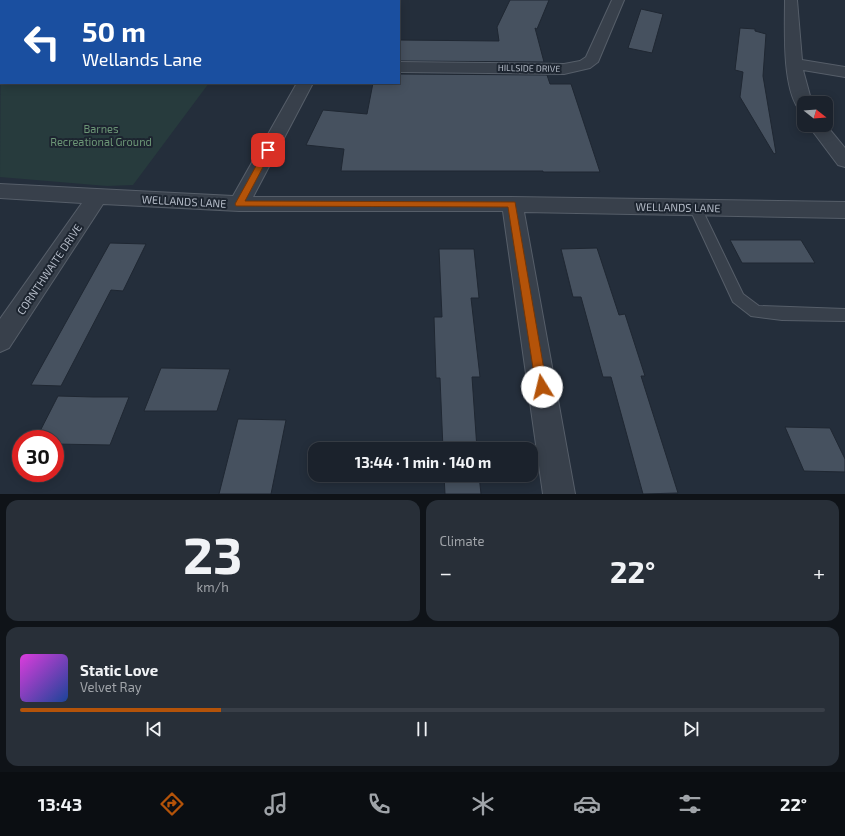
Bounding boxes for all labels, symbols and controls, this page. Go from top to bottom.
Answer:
text: 50 m [82,14,146,48]
icon: left [16,16,68,68]
text: Wellands Lane [82,48,202,70]
street label: HILLSIDE DRIVE [498,62,560,74]
north arrow [797,96,833,132]
map controls [797,96,833,132]
park label: Barnes Recreational Ground [50,122,152,148]
pin [251,133,285,167]
icon: arrive [257,139,279,161]
street label: WELLANDS LANE [141,192,227,210]
street label: WELLANDS LANE [635,200,721,214]
street label: CORNTHWAITE DRIVE [14,221,84,317]
position arrow [521,366,563,408]
speed limit sign: 30 [12,430,64,482]
text: 13:44 · 1 min · 140 m [355,453,491,471]
text: 23 [183,522,243,584]
text: Climate [440,533,484,549]
text: 22° [610,553,655,589]
text: − [440,559,452,585]
text: + [813,559,825,585]
text: km/h [197,579,229,595]
text: Static Love [80,661,158,679]
text: Velvet Ray [80,679,142,695]
icon: previous [143,718,165,740]
icon: pause [411,718,433,740]
icon: next [680,718,702,740]
icon: directions [158,790,186,818]
icon: music [262,790,290,818]
icon: phone [365,790,393,818]
icon: climate [469,790,497,818]
icon: car [573,790,601,818]
icon: filters [676,790,704,818]
text: 13:43 [38,793,82,815]
text: 22° [780,793,807,815]

